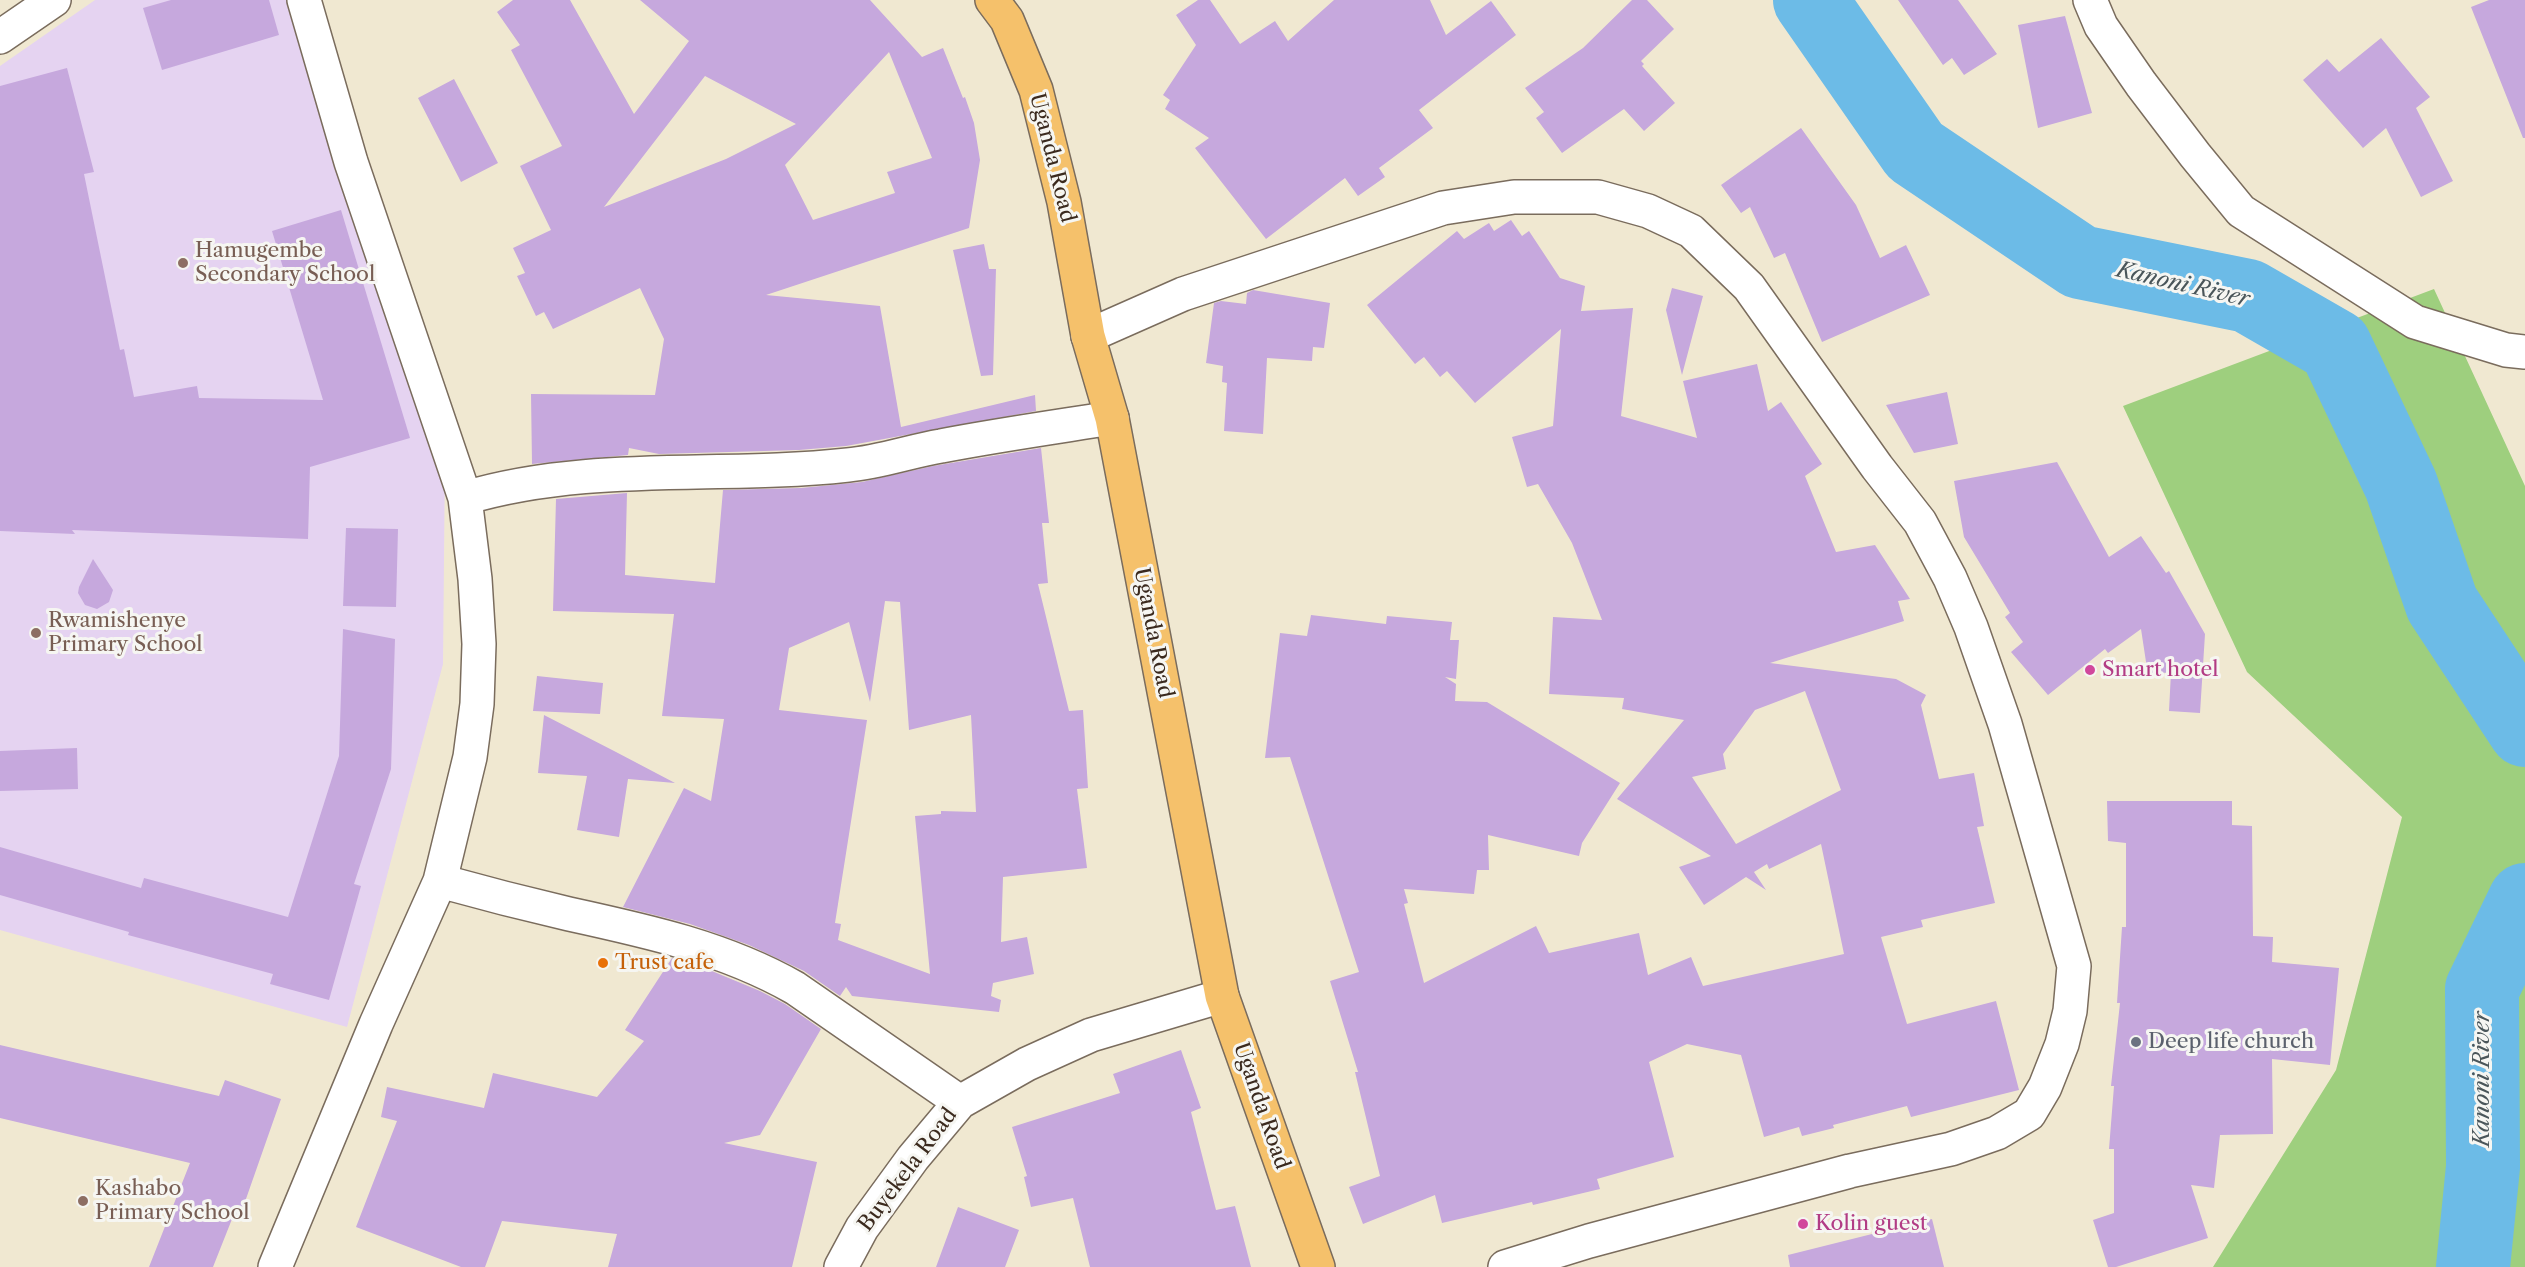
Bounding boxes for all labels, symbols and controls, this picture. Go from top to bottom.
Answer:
street label: Uganda Road [1024,91,1080,225]
place label: Hamugembe Secondary School [195,238,375,288]
marker: Hamugembe Secondary School [176,256,190,270]
water label: Kanoni River [2114,257,2252,313]
street label: Uganda Road [1128,566,1178,700]
place label: Rwamishenye Primary School [48,608,203,658]
marker: Rwamishenye Primary School [29,626,43,640]
place label: Smart hotel [2102,657,2219,683]
marker: Smart hotel [2083,663,2097,677]
place label: Trust cafe [615,950,714,976]
marker: Trust cafe [596,956,610,970]
water label: Kanoni River [2470,1011,2496,1147]
place label: Deep life church [2148,1029,2314,1055]
marker: Deep life church [2129,1035,2143,1049]
street label: Uganda Road [1228,1039,1294,1173]
street label: Buyekela Road [853,1103,963,1237]
place label: Kashabo Primary School [95,1176,250,1226]
marker: Kashabo Primary School [76,1194,90,1208]
place label: Kolin guest [1815,1211,1927,1237]
marker: Kolin guest [1796,1217,1810,1231]

